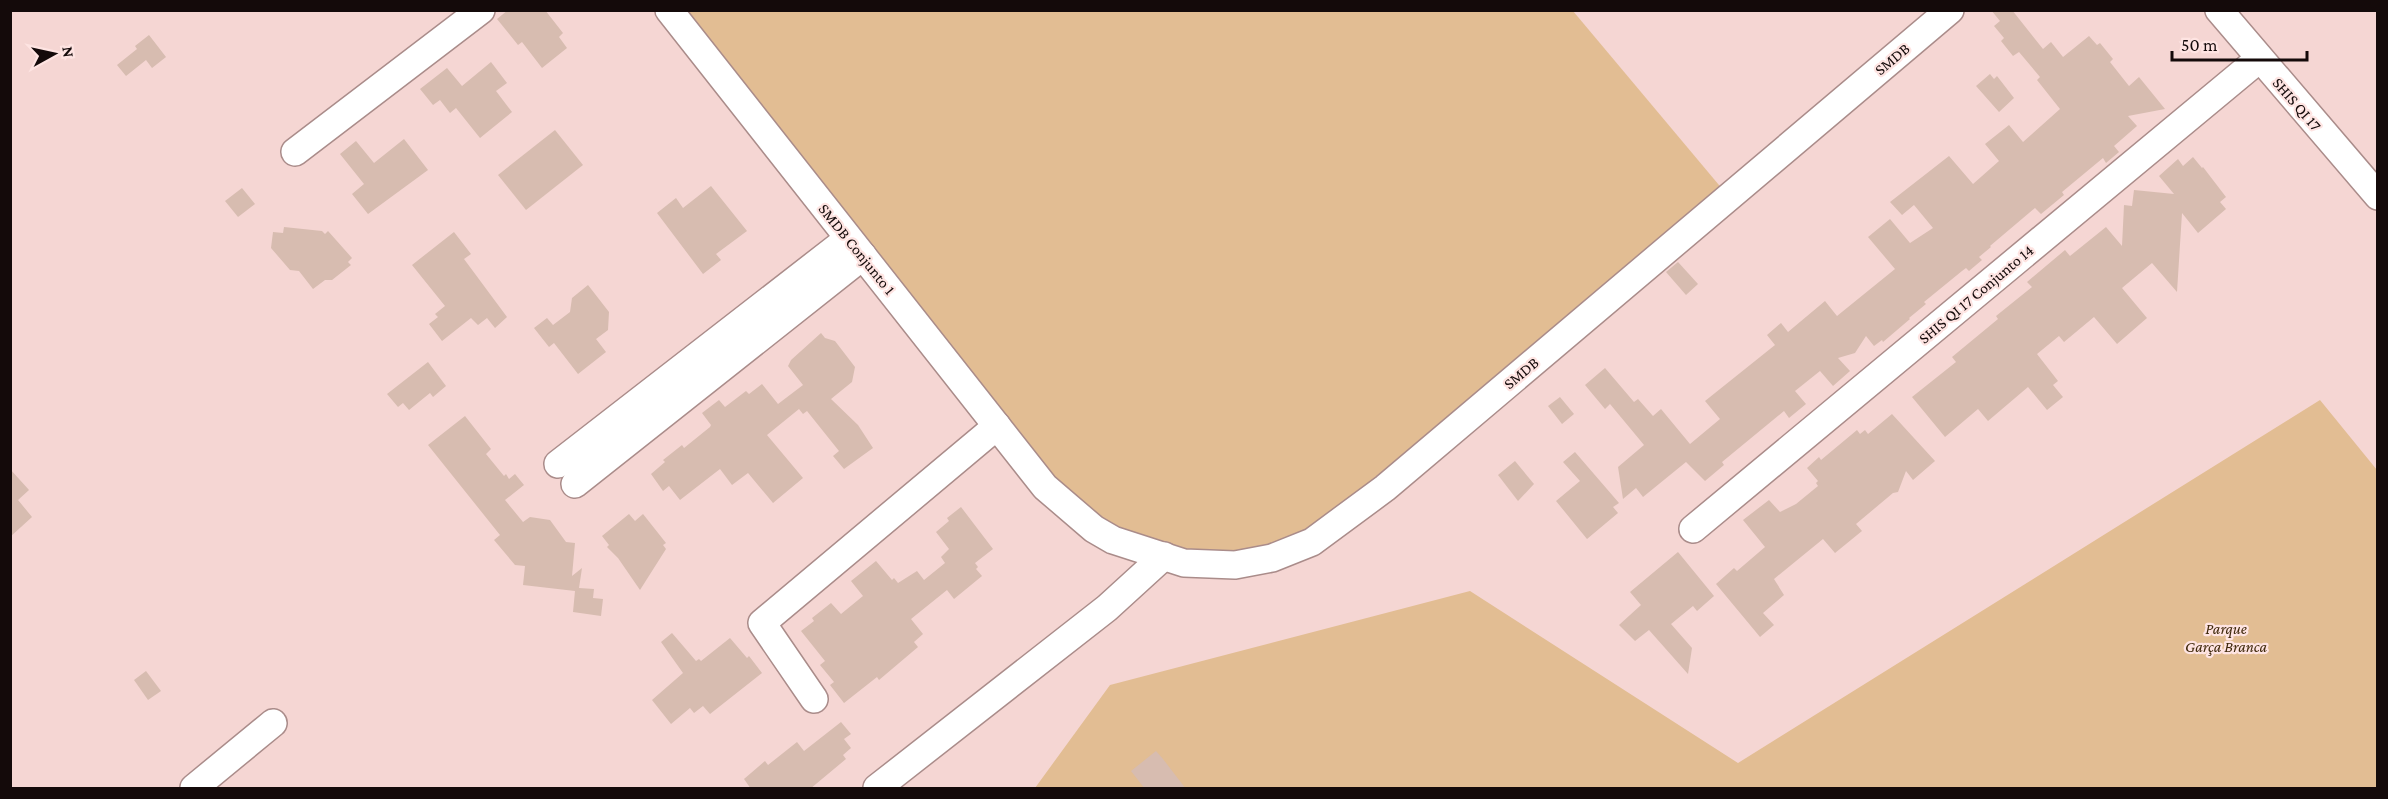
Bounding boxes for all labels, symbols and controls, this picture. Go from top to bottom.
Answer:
north arrow [24,24,84,84]
scale bar [2172,24,2307,62]
text: 50 m [2181,35,2218,55]
street label: SMDB [1871,39,1913,78]
text: N [59,45,78,59]
street label: SHIS QI 17 [2269,74,2325,134]
street label: SMDB Conjunto 1 [815,200,899,298]
street label: SHIS QI 17 Conjunto 14 [1915,241,2037,348]
street label: SMDB [1500,353,1542,392]
park label: Parque Garça Branca [2185,620,2267,656]

